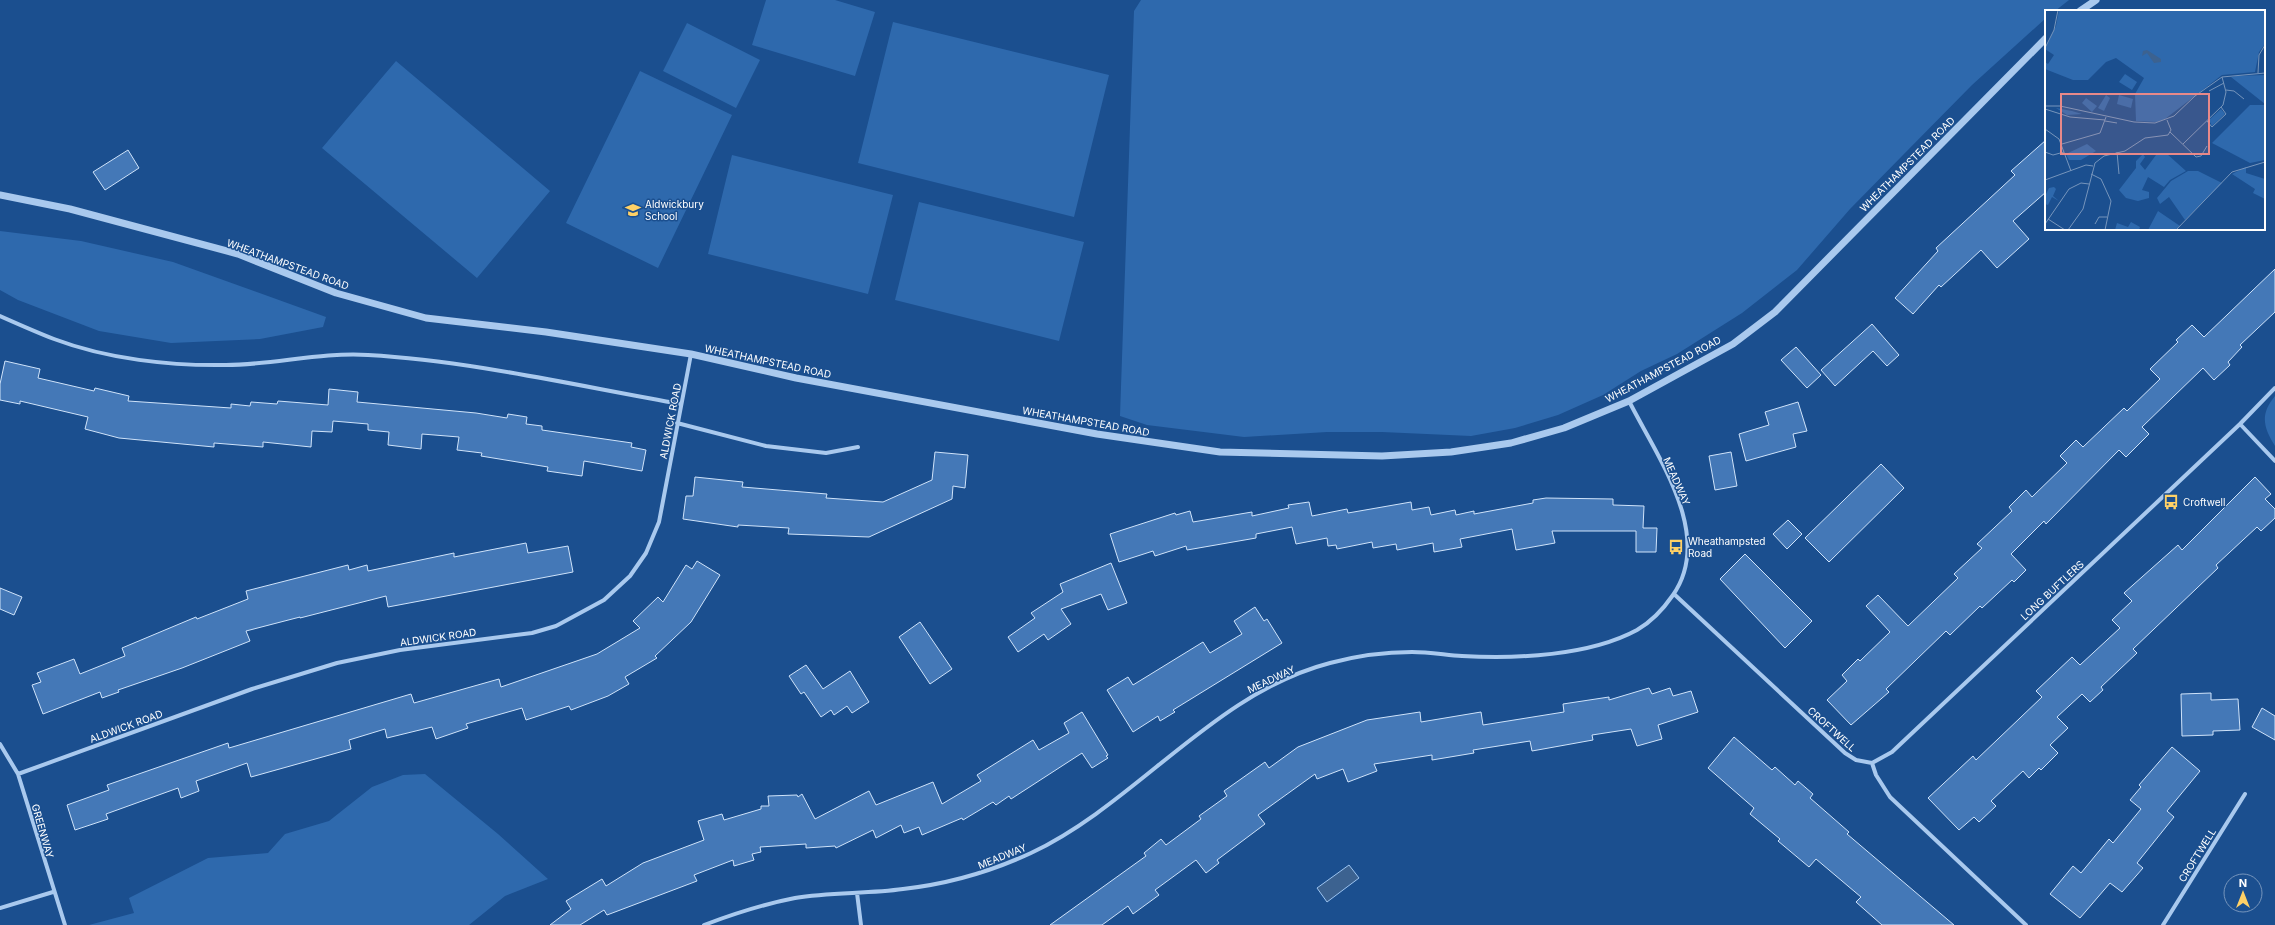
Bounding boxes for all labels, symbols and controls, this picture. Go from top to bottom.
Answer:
inset map [2045,10,2265,230]
street label: WHEATHAMPSTEAD ROAD [1857,114,1957,214]
place label: Aldwickbury School [645,198,704,222]
school or university icon: Aldwickbury School [624,201,642,219]
street label: WHEATHAMPSTEAD ROAD [225,236,351,292]
street label: WHEATHAMPSTEAD ROAD [1603,333,1723,405]
street label: WHEATHAMPSTEAD ROAD [704,342,832,380]
street label: ALDWICK ROAD [657,382,683,460]
street label: WHEATHAMPSTEAD ROAD [1021,404,1151,438]
street label: MEADWAY [1661,455,1693,507]
bus stop icon: Croftwell [2162,493,2180,511]
place label: Croftwell [2183,496,2225,508]
place label: Wheathampsted Road [1688,535,1765,559]
bus stop icon: Wheathampsted Road [1667,538,1685,556]
street label: LONG BUFTLERS [2018,558,2086,622]
street label: ALDWICK ROAD [399,626,477,648]
street label: MEADWAY [1245,663,1297,695]
street label: CROFTWELL [1805,704,1859,754]
street label: ALDWICK ROAD [88,707,164,745]
street label: GREENWAY [30,803,56,860]
street label: CROFTWELL [2176,826,2218,884]
street label: MEADWAY [976,841,1028,871]
north arrow [2223,873,2263,913]
text: N [2239,876,2247,890]

